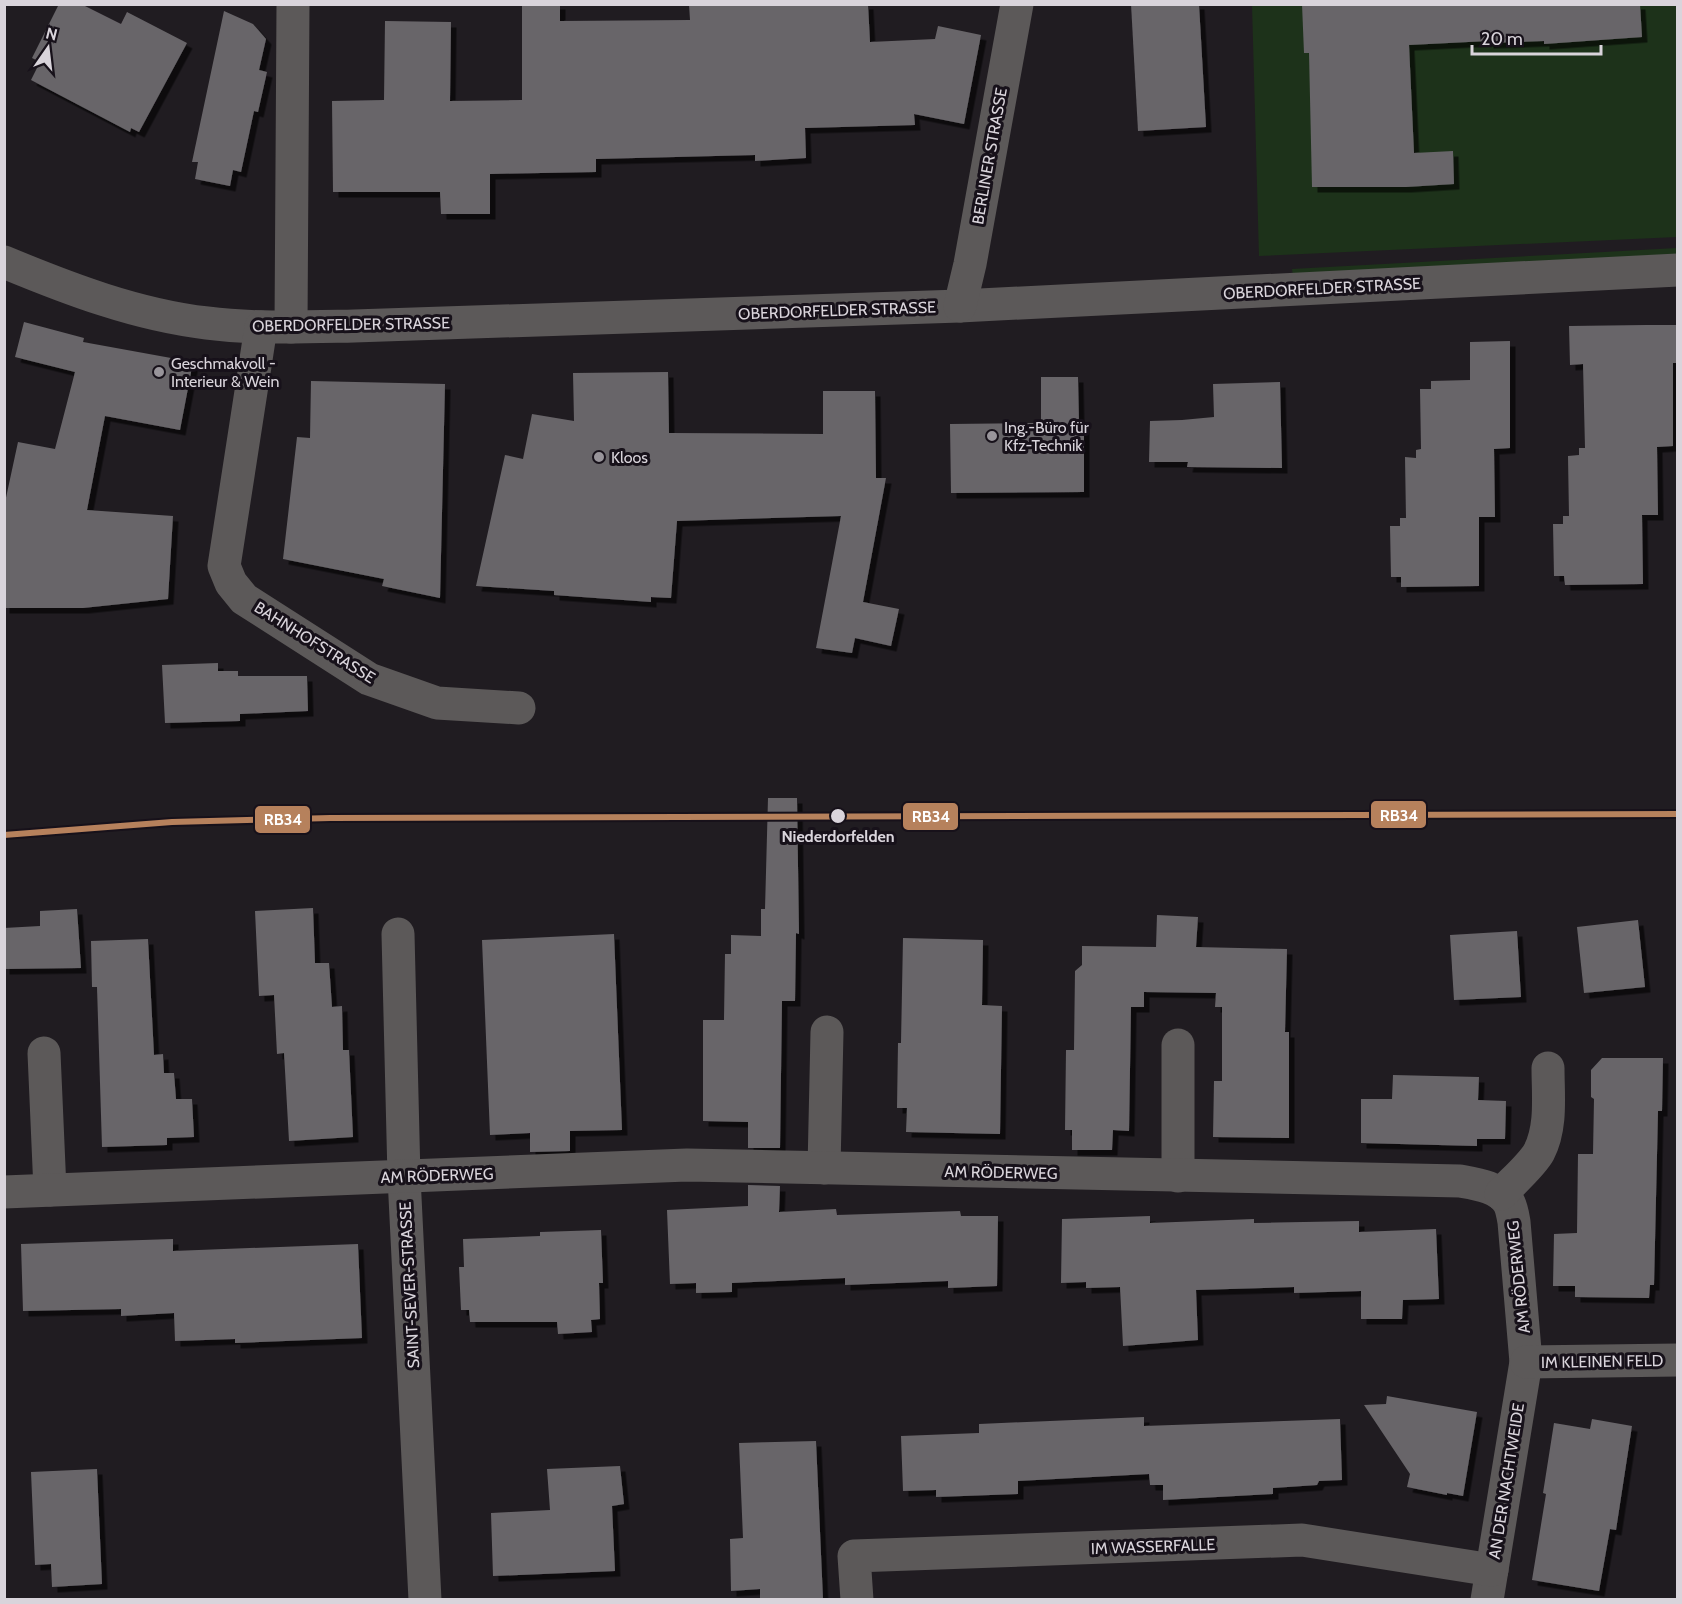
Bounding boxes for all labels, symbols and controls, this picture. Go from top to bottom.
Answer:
north arrow [18,18,78,78]
scale bar [1472,18,1601,56]
text: N [44,23,59,45]
text: 20 m [1481,28,1523,50]
street label: BERLINER STRASSE [968,86,1011,226]
street label: OBERDORFELDER STRASSE [1223,274,1421,303]
street label: OBERDORFELDER STRASSE [738,298,936,323]
street label: OBERDORFELDER STRASSE [252,313,450,336]
place label: Geschmakvoll - Interieur & Wein [171,354,279,391]
marker: Geschmakvoll - Interieur & Wein [152,365,166,379]
place label: Ing.-Büro für Kfz-Technik [1004,418,1090,455]
marker: Ing.-Büro für Kfz-Technik [985,429,999,443]
place label: Kloos [611,448,648,467]
marker: Kloos [592,450,606,464]
street label: BAHNHOFSTRASSE [251,598,379,687]
line badge: RB34 [1370,800,1427,829]
line badge: RB34 [902,802,959,831]
line badge: RB34 [254,805,311,834]
text: RB34 [1380,806,1418,825]
marker: Niederdorfelden [829,807,847,825]
text: RB34 [912,807,950,826]
text: RB34 [264,810,302,829]
place label: Niederdorfelden [781,827,895,846]
street label: AM RÖDERWEG [944,1162,1058,1183]
street label: AM RÖDERWEG [380,1164,494,1187]
street label: SAINT-SEVER-STRASSE [396,1201,423,1369]
street label: AM RÖDERWEG [1503,1220,1534,1334]
street label: IM KLEINEN FELD [1541,1351,1663,1372]
street label: AN DER NACHTWEIDE [1485,1402,1528,1560]
street label: IM WASSERFALLE [1090,1535,1216,1558]

